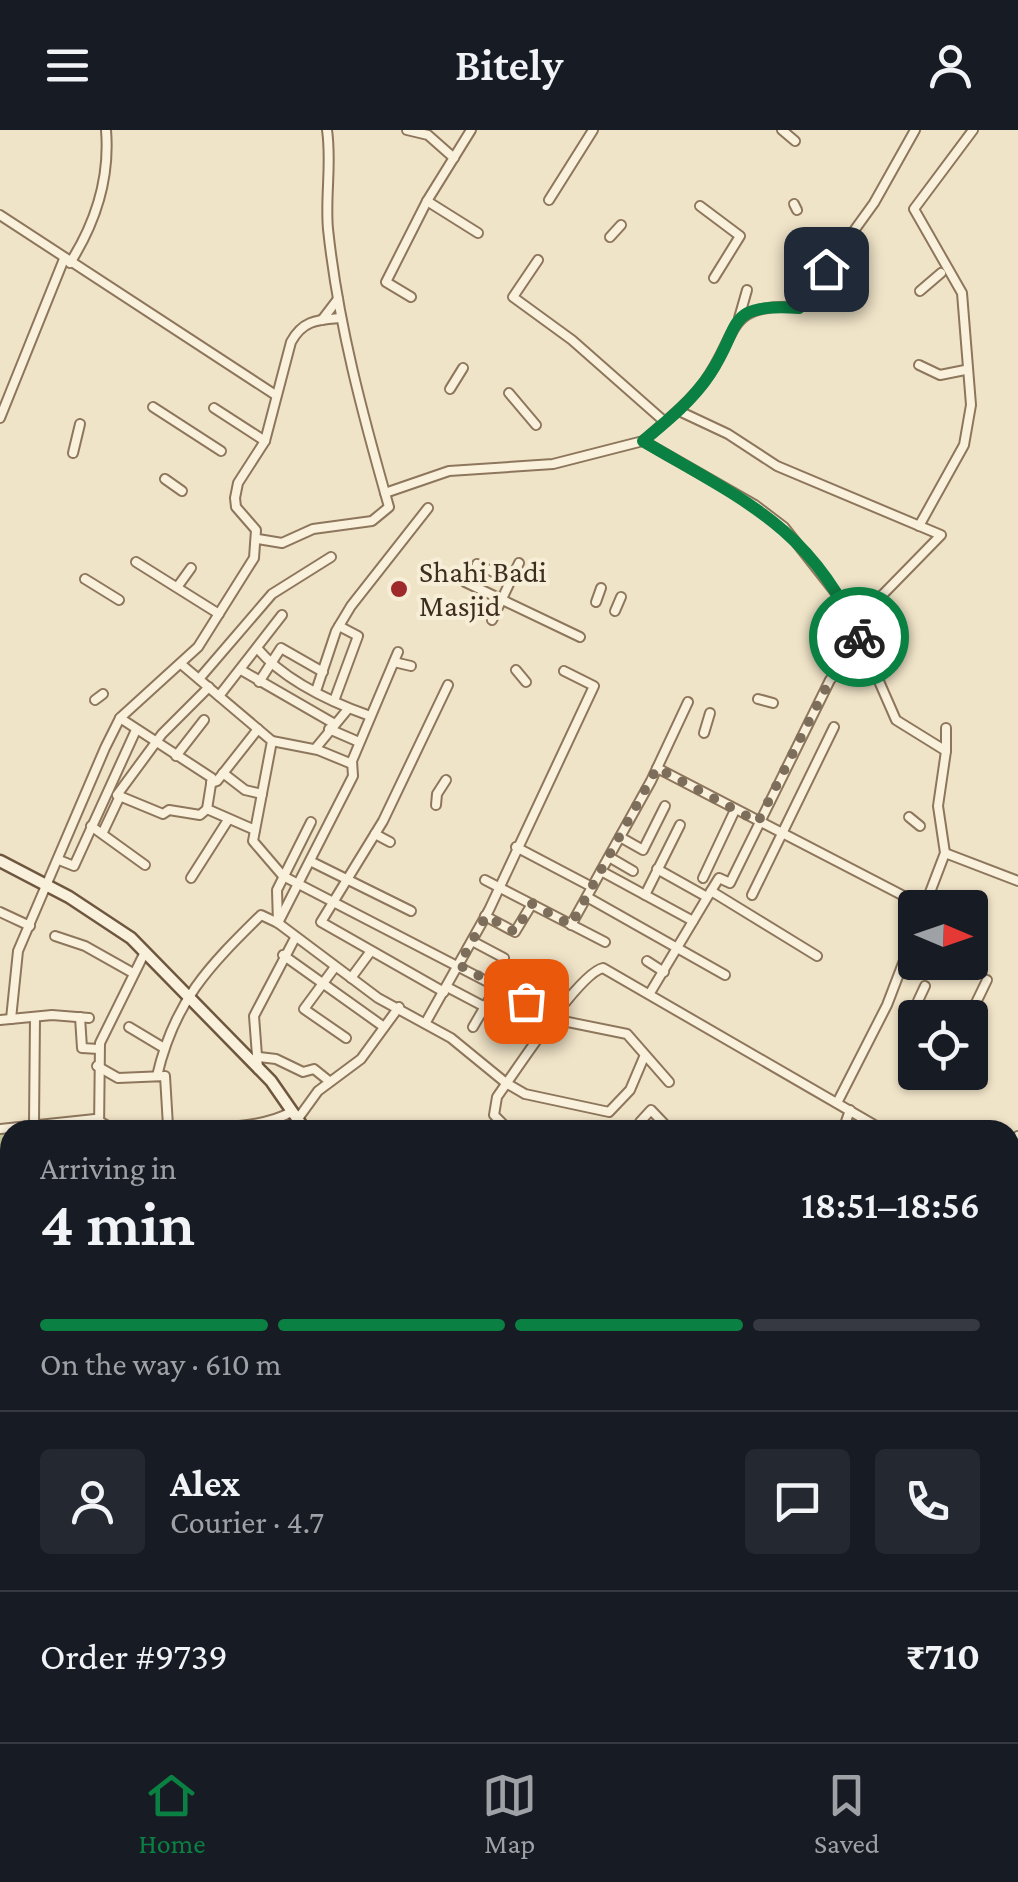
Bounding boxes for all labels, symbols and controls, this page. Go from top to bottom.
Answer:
icon: menu [40,38,95,93]
icon: person [923,38,978,93]
text: Bitely [455,40,563,90]
pin [784,227,869,312]
icon: home [799,242,854,297]
place label: Shahi Badi Masjid [419,555,547,623]
marker: Shahi Badi Masjid [388,578,410,600]
courier [809,587,909,687]
icon: bike [832,610,887,665]
north arrow [898,890,988,980]
map controls [898,890,988,1090]
pin [484,959,569,1044]
icon: bag [499,974,554,1029]
button: locate [898,1000,988,1090]
text: Arriving in [40,1150,177,1186]
text: 18:51–18:56 [801,1184,980,1226]
text: 4 min [40,1187,195,1259]
text: On the way · 610 m [40,1346,282,1382]
button: person [40,1449,145,1554]
button: chat [745,1449,850,1554]
button: phone [875,1449,980,1554]
text: Alex [170,1462,240,1504]
text: Courier · 4.7 [170,1504,324,1540]
text: Order #9739 [40,1635,228,1677]
text: ₹710 [906,1635,980,1677]
tab: Home [138,1768,205,1859]
tab: Map [482,1768,537,1859]
tab: Saved [814,1768,880,1859]

